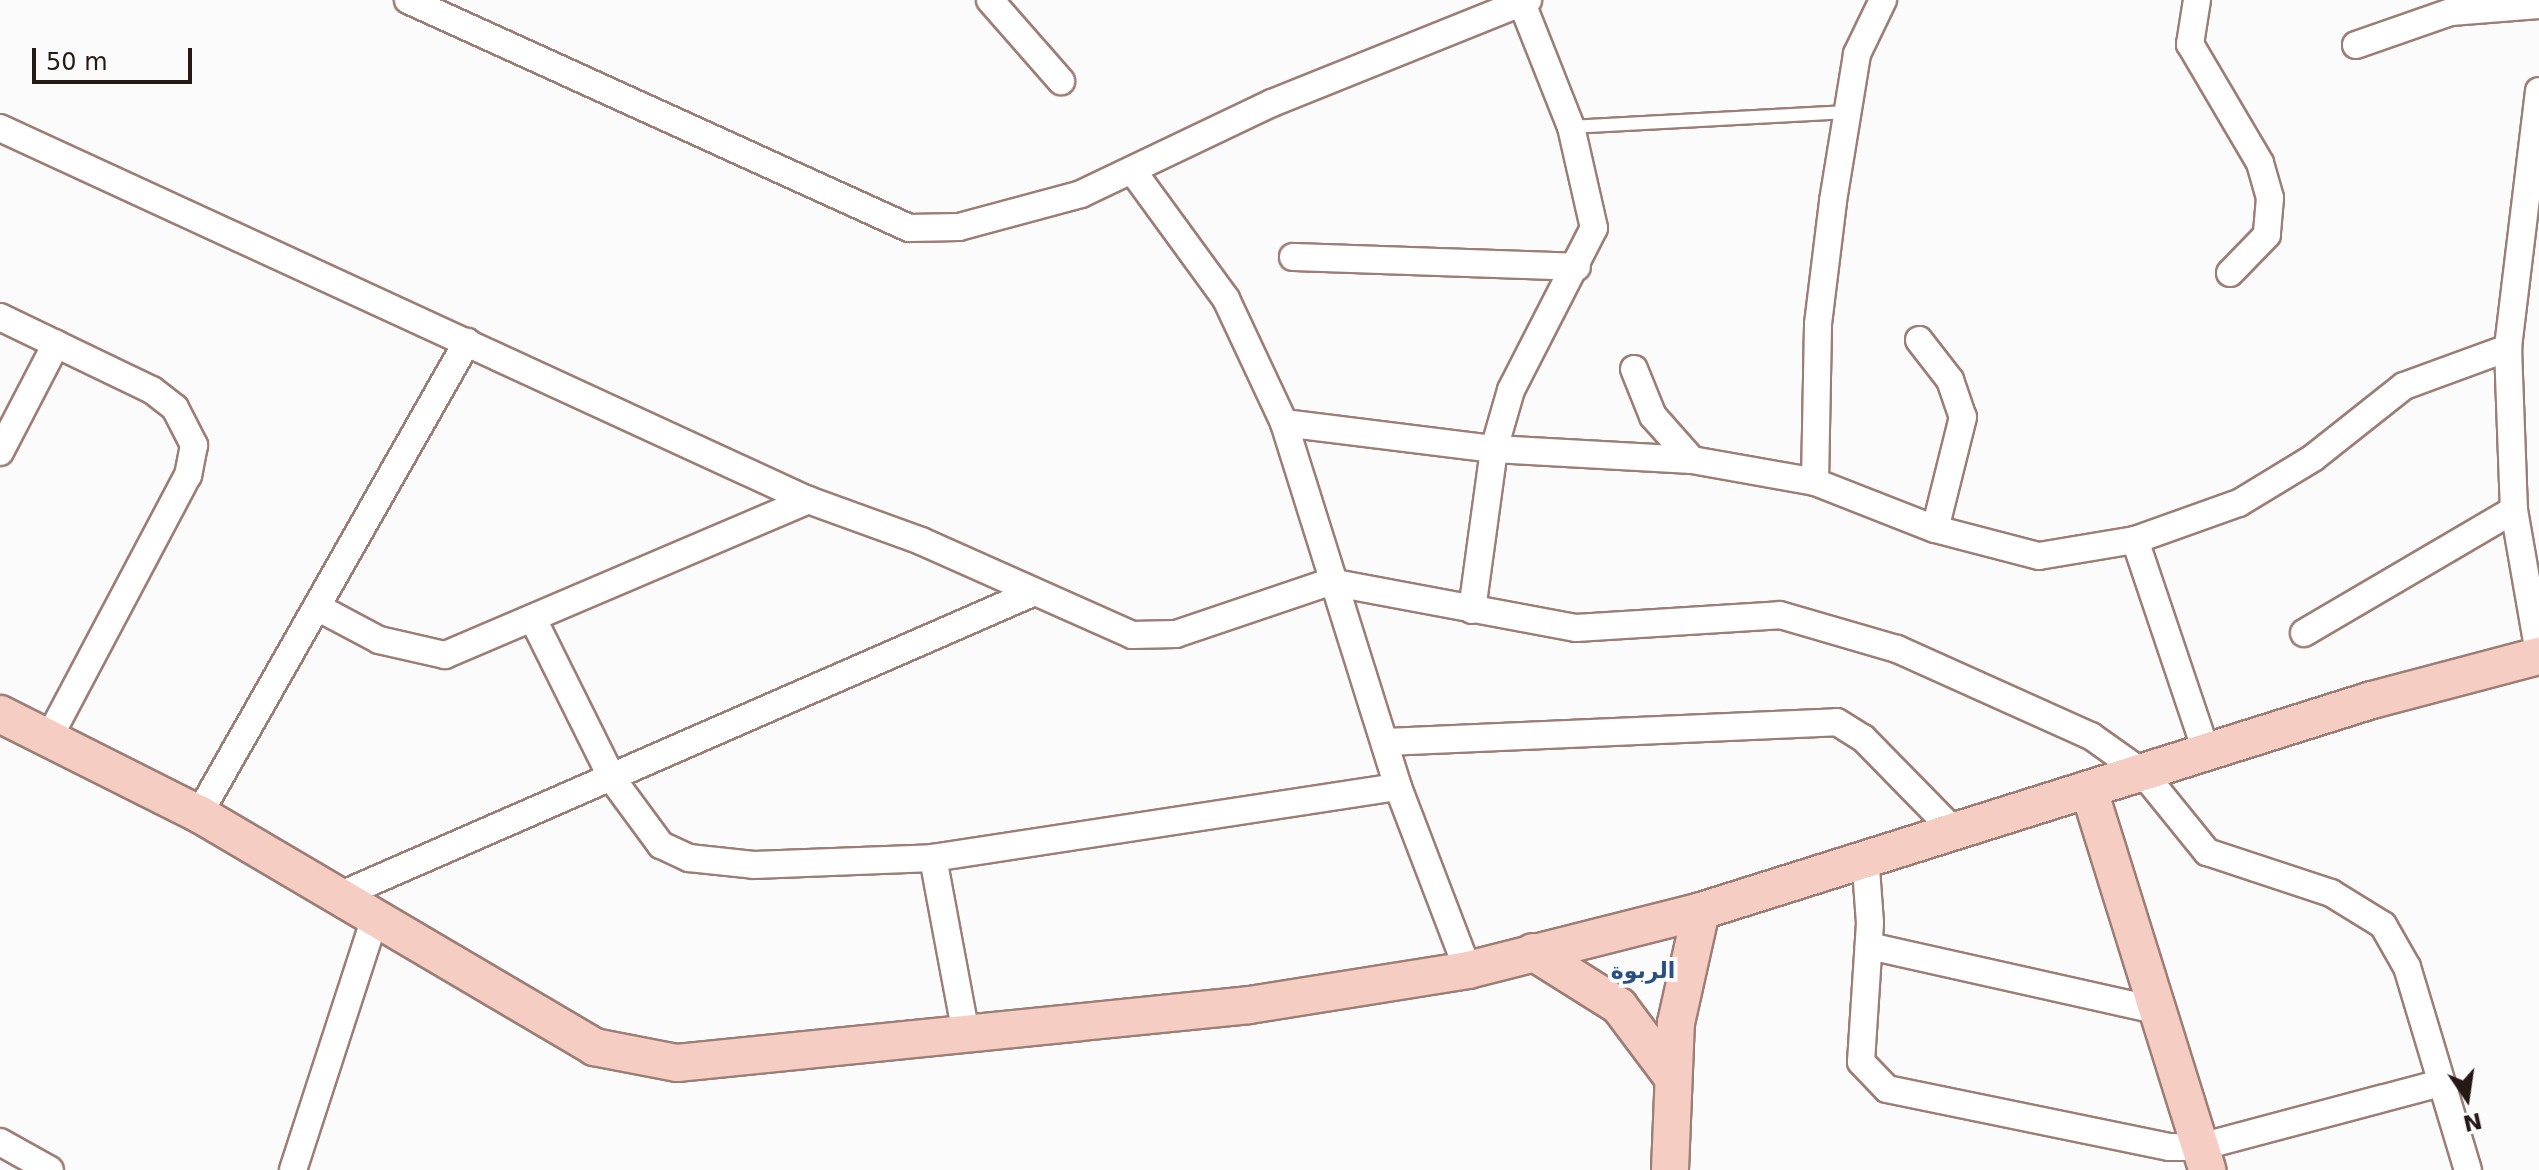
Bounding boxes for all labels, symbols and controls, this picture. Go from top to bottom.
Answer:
scale bar [36,32,196,82]
text: 50 m [46,48,108,76]
district label: الربوة [1611,958,1675,984]
north arrow [2427,1058,2507,1138]
text: N [2461,1108,2484,1136]

